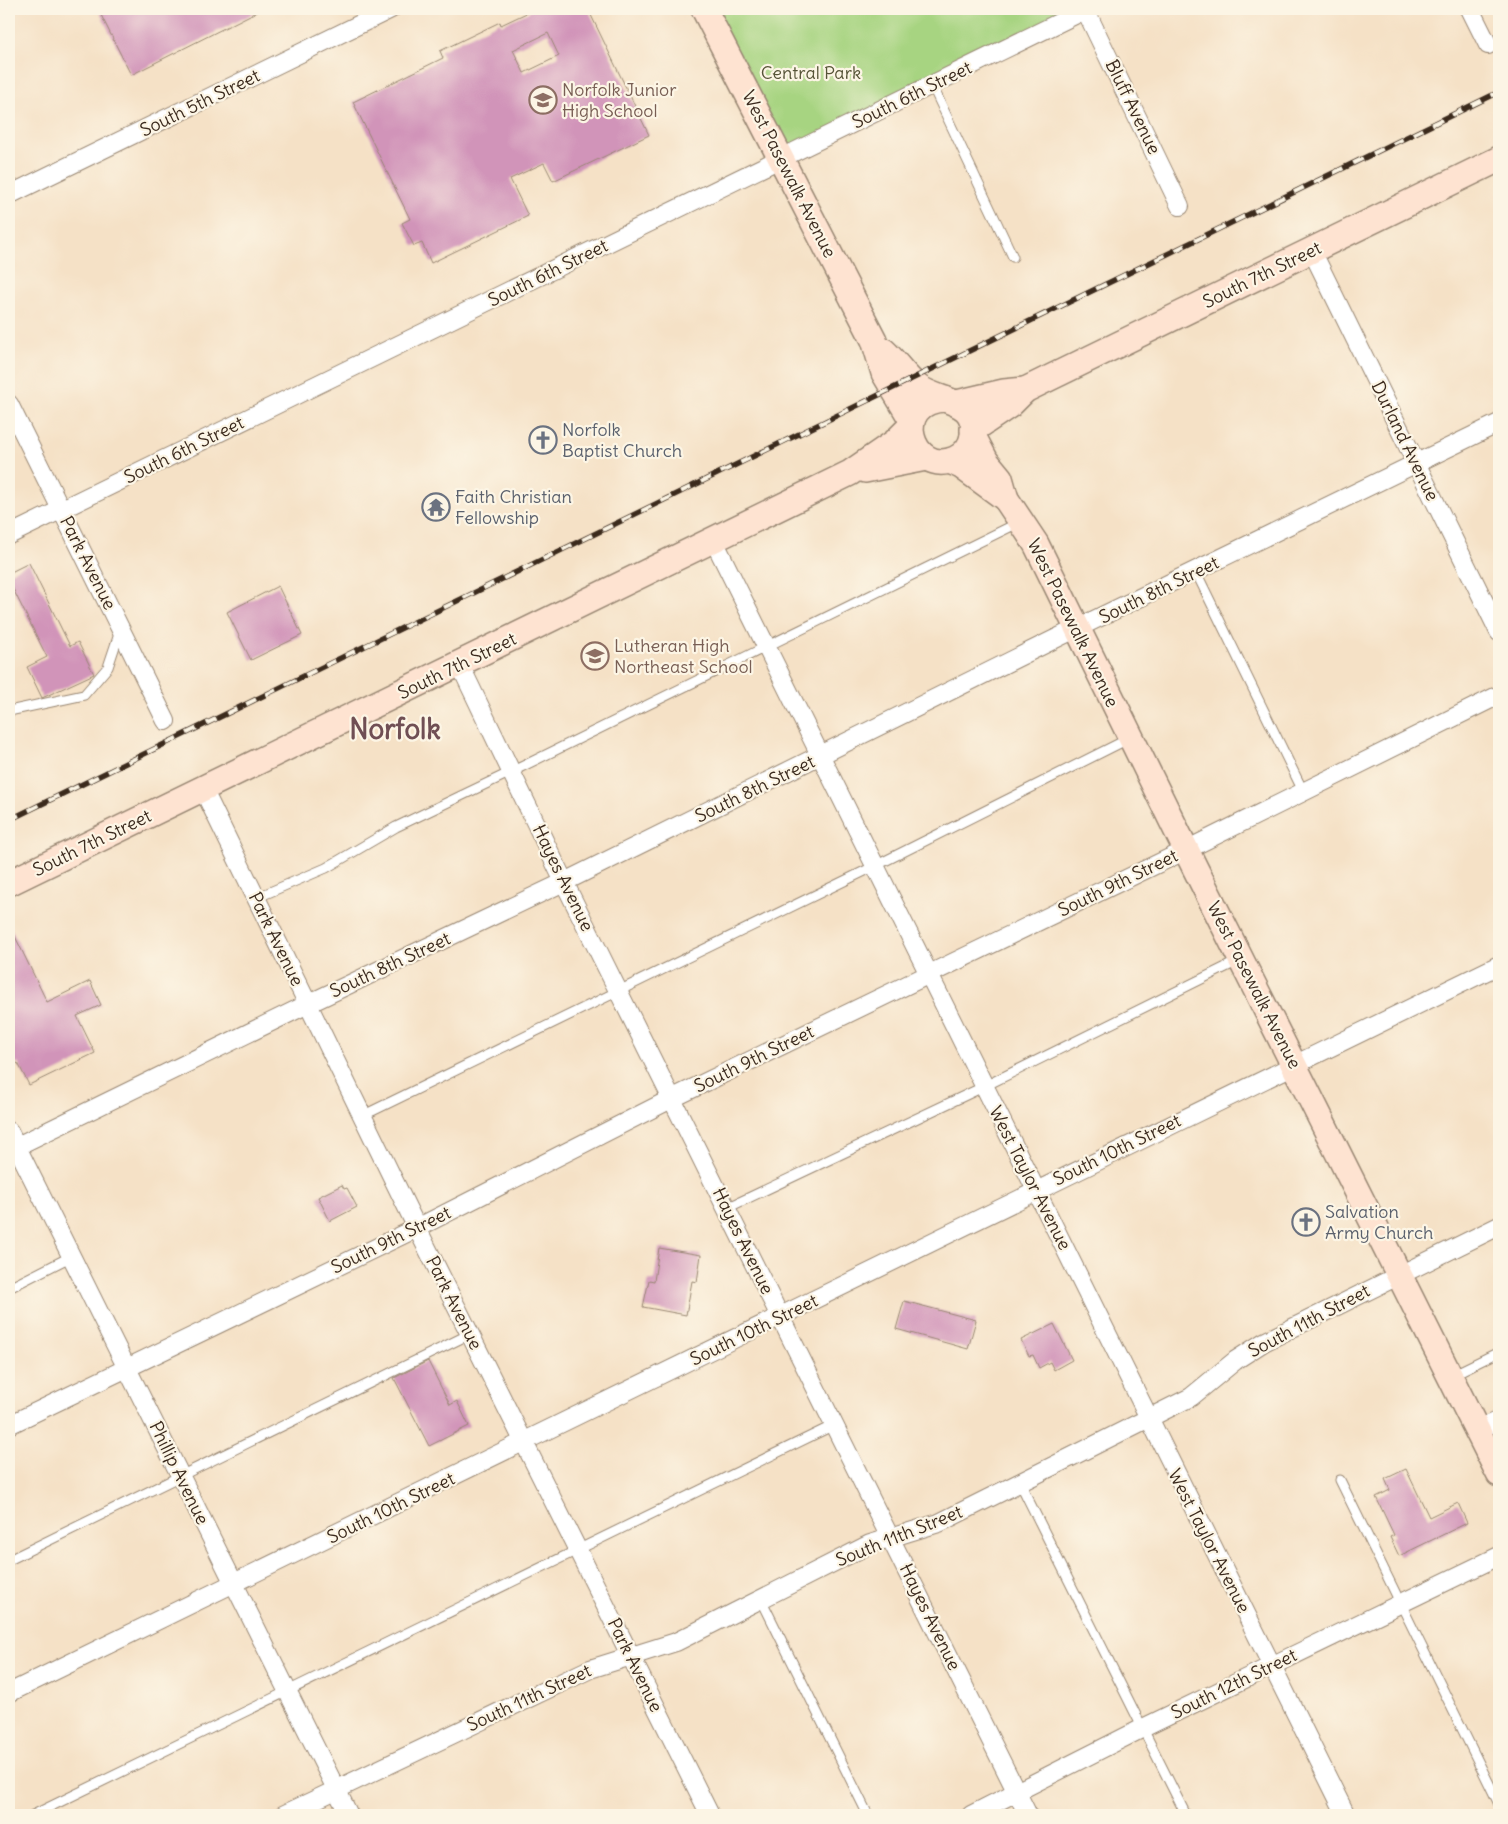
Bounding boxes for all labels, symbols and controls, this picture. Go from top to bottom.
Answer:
street label: South 6th Street [848,56,975,134]
street label: Bluff Avenue [1101,56,1166,158]
park label: Central Park [761,61,861,84]
street label: South 5th Street [136,64,263,141]
place label: Norfolk Junior High School [562,78,677,122]
school or university icon: Norfolk Junior High School [528,85,558,115]
street label: West Pasewalk Avenue [737,86,842,261]
street label: South 6th Street [484,234,611,312]
street label: South 7th Street [1199,236,1325,313]
street label: Durland Avenue [1366,377,1444,504]
street label: South 6th Street [120,411,247,489]
place label: Norfolk Baptist Church [562,418,682,462]
church icon: Norfolk Baptist Church [528,425,558,455]
place label: Faith Christian Fellowship [455,485,572,529]
temple icon: Faith Christian Fellowship [421,492,451,522]
street label: Park Avenue [55,512,122,613]
street label: West Pasewalk Avenue [1023,535,1124,711]
street label: South 8th Street [1095,551,1222,628]
street label: South 7th Street [394,627,520,704]
place label: Lutheran High Northeast School [614,634,753,678]
school or university icon: Lutheran High Northeast School [580,641,610,671]
district label: Norfolk [349,711,441,747]
street label: South 8th Street [691,750,818,827]
street label: South 7th Street [29,804,155,881]
street label: Hayes Avenue [528,821,599,935]
street label: South 9th Street [1054,844,1181,921]
street label: Park Avenue [244,888,309,990]
street label: West Pasewalk Avenue [1202,897,1307,1072]
street label: South 8th Street [326,927,454,1003]
street label: South 9th Street [690,1020,817,1097]
street label: West Taylor Avenue [984,1102,1077,1254]
street label: South 10th Street [1049,1109,1184,1190]
street label: Hayes Avenue [708,1184,779,1298]
place label: Salvation Army Church [1325,1200,1434,1244]
street label: South 9th Street [327,1201,454,1278]
church icon: Salvation Army Church [1291,1207,1321,1237]
street label: Park Avenue [421,1252,488,1353]
street label: South 11th Street [1244,1279,1374,1362]
street label: South 10th Street [686,1289,821,1370]
street label: Phillip Avenue [145,1417,214,1528]
street label: West Taylor Avenue [1163,1465,1256,1617]
street label: South 10th Street [323,1467,458,1548]
street label: South 11th Street [832,1500,965,1571]
street label: Hayes Avenue [895,1560,966,1674]
street label: Park Avenue [603,1614,668,1716]
street label: South 12th Street [1167,1643,1300,1724]
street label: South 11th Street [463,1659,595,1736]

